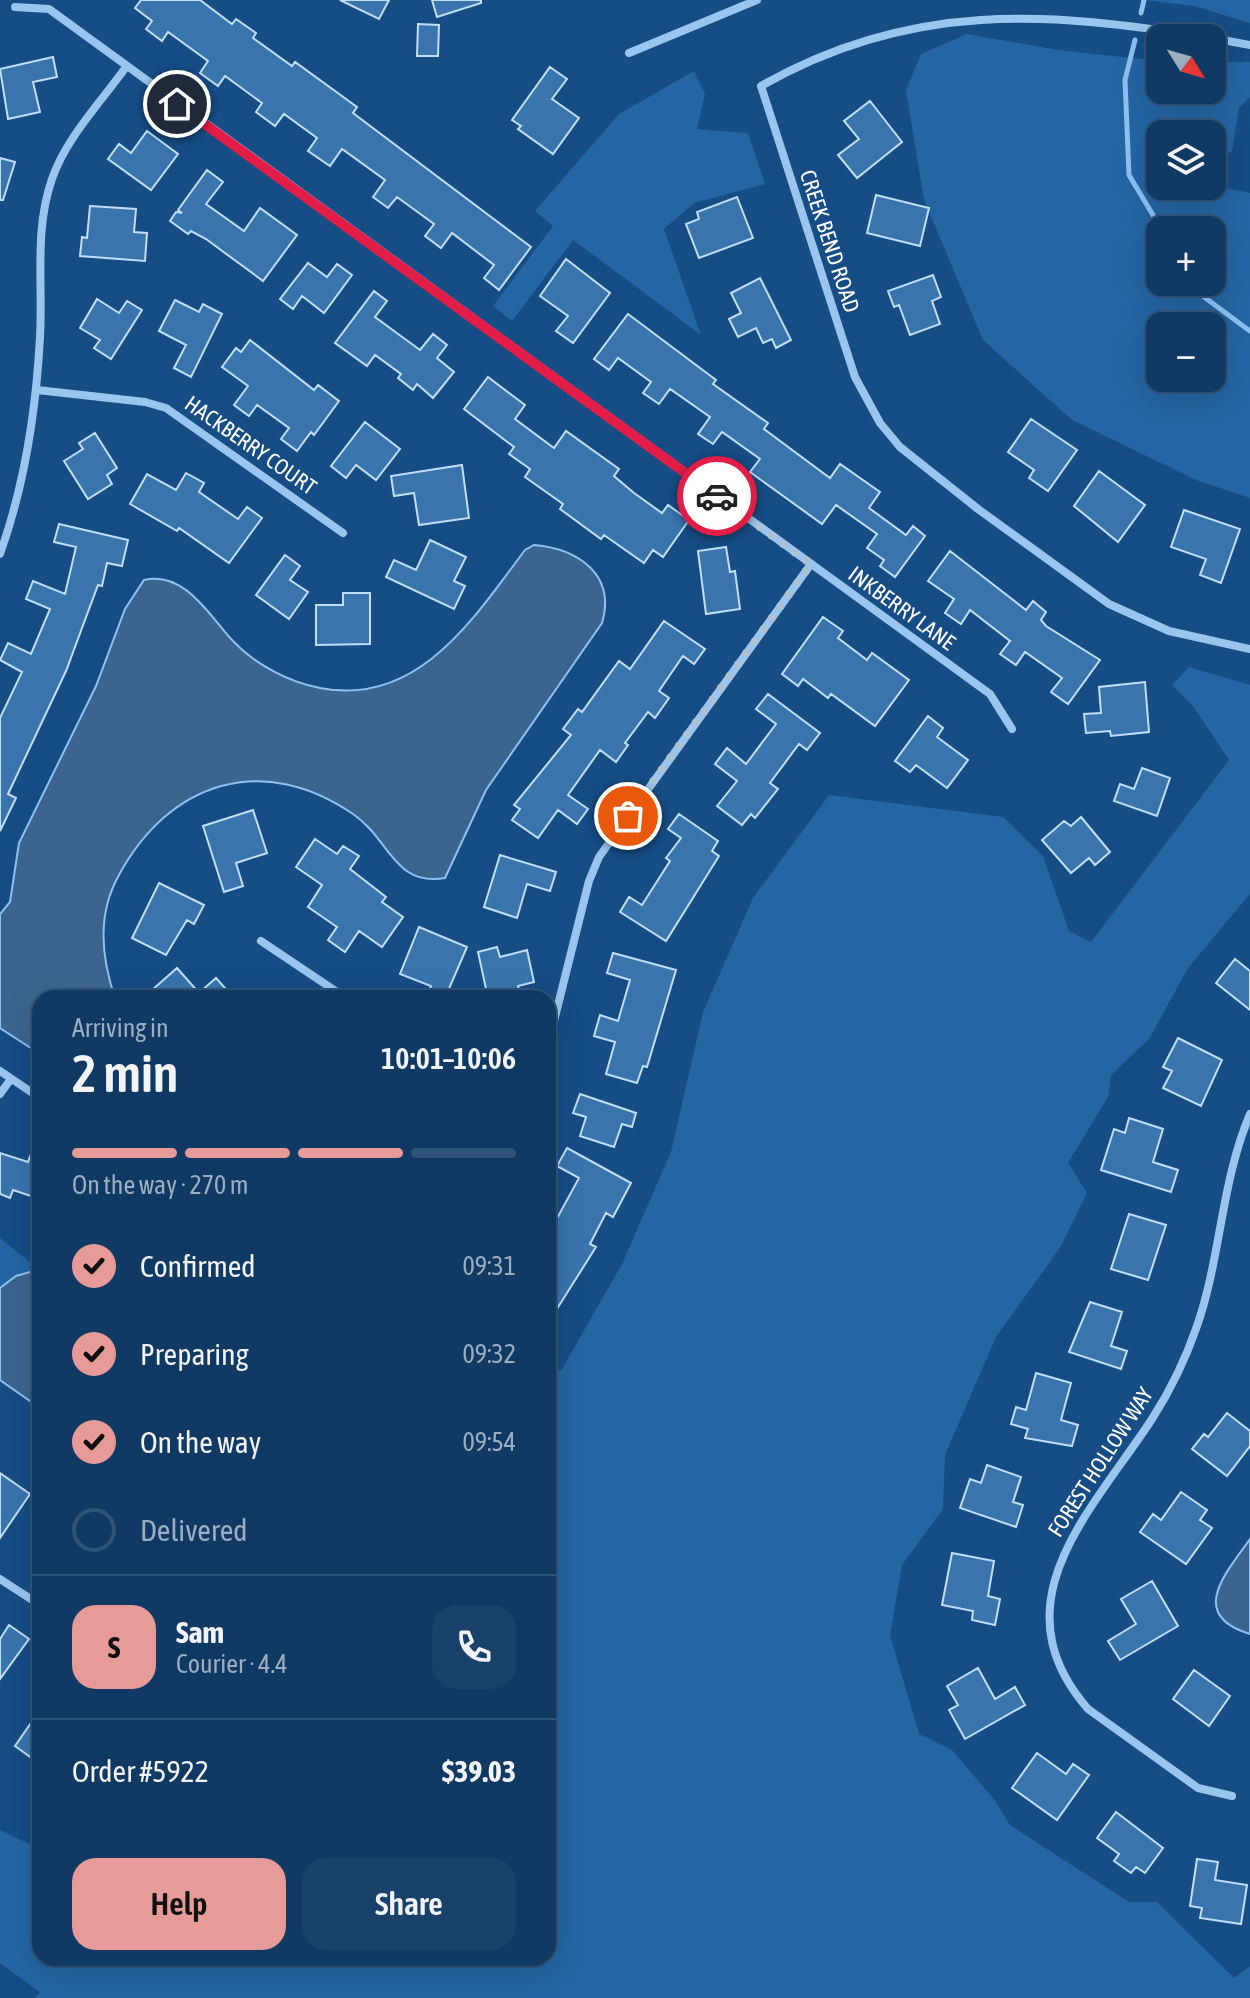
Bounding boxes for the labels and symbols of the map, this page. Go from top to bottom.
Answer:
north arrow [1146,24,1226,104]
pin [143,70,211,138]
street label: CREEK BEND ROAD [795,166,865,316]
street label: HACKBERRY COURT [180,390,322,500]
courier [677,456,757,536]
street label: INKBERRY LANE [844,561,961,656]
pin [594,782,662,850]
street label: FOREST HOLLOW WAY [1042,1382,1158,1542]

